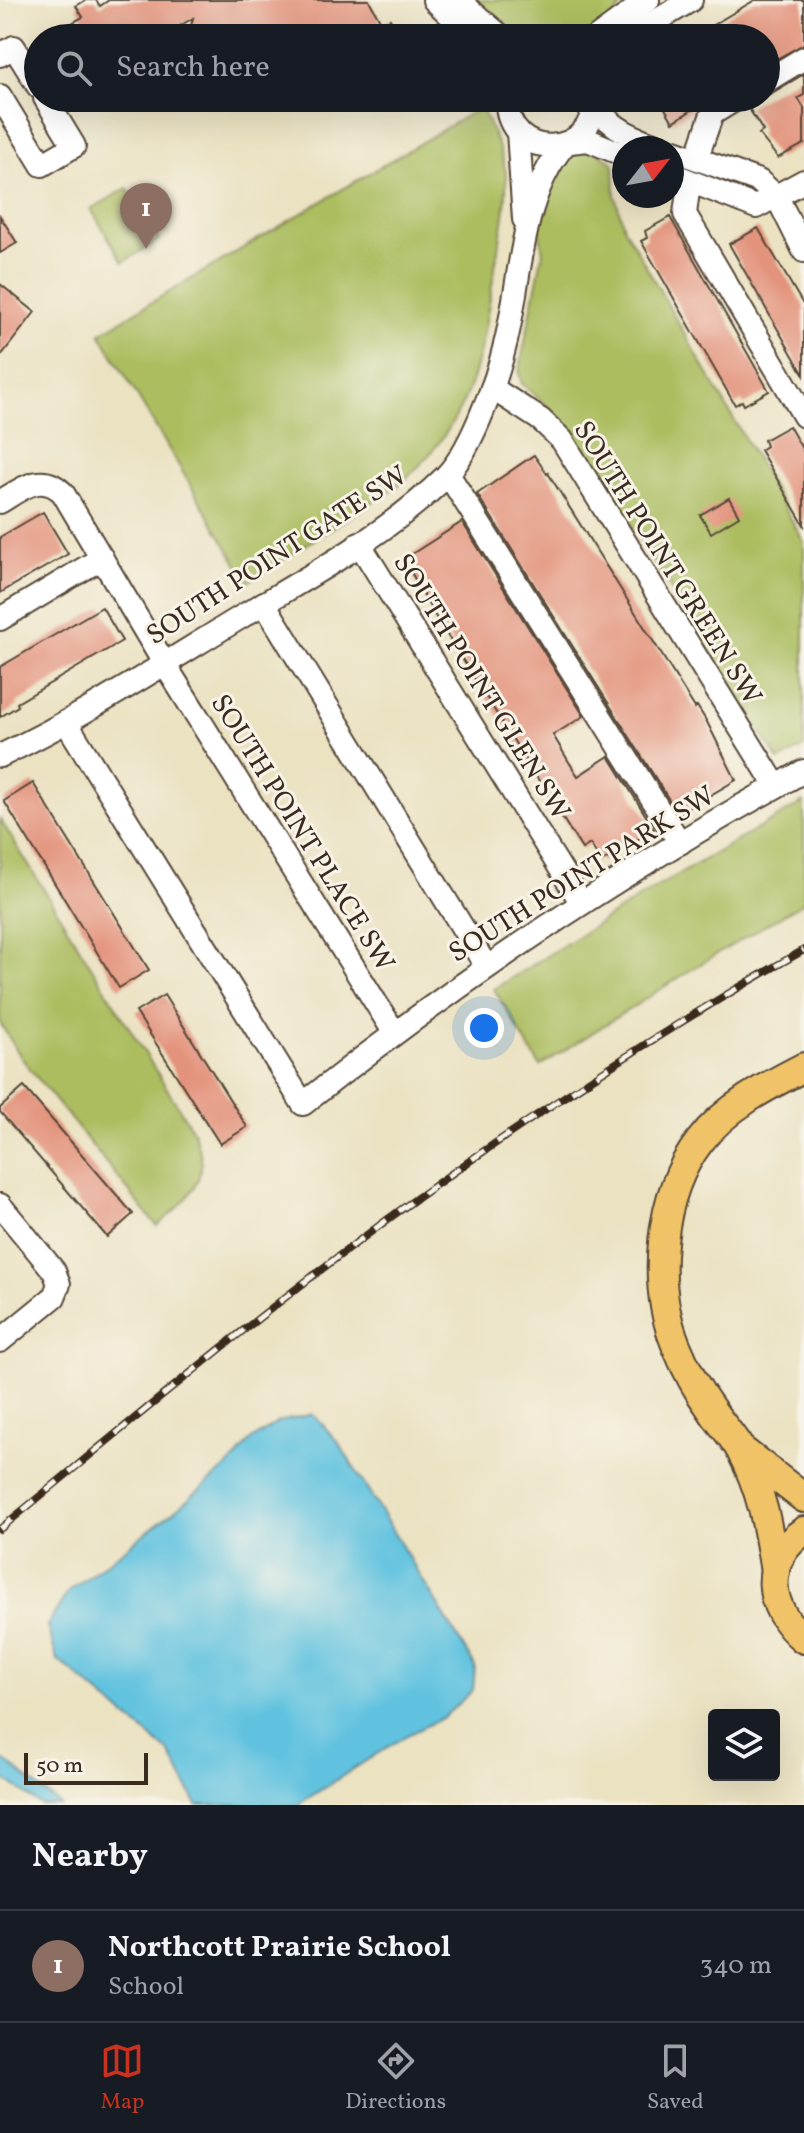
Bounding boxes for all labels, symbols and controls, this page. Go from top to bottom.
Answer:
search box [24,24,780,112]
icon: search [52,46,96,90]
text: Search here [116,47,270,89]
north arrow [612,136,684,208]
pin: 1 [120,183,172,249]
street label: SOUTH POINT GREEN SW [563,414,770,713]
street label: SOUTH POINT GATE SW [139,457,416,655]
street label: SOUTH POINT GLEN SW [383,546,579,828]
street label: SOUTH POINT PLACE SW [200,687,403,980]
street label: SOUTH POINT PARK SW [442,777,723,973]
your location [464,1008,504,1048]
map controls [708,1709,780,1781]
button: layers [708,1709,780,1781]
scale bar [24,1749,148,1785]
text: 50 m [36,1751,83,1782]
text: Nearby [32,1834,148,1881]
text: Northcott Prairie School [108,1927,451,1969]
text: 1 [53,1948,63,1984]
text: 340 m [700,1948,772,1984]
text: School [108,1969,184,2005]
tab: Map [100,2039,144,2118]
tab: Directions [345,2039,446,2118]
tab: Saved [647,2039,704,2118]

